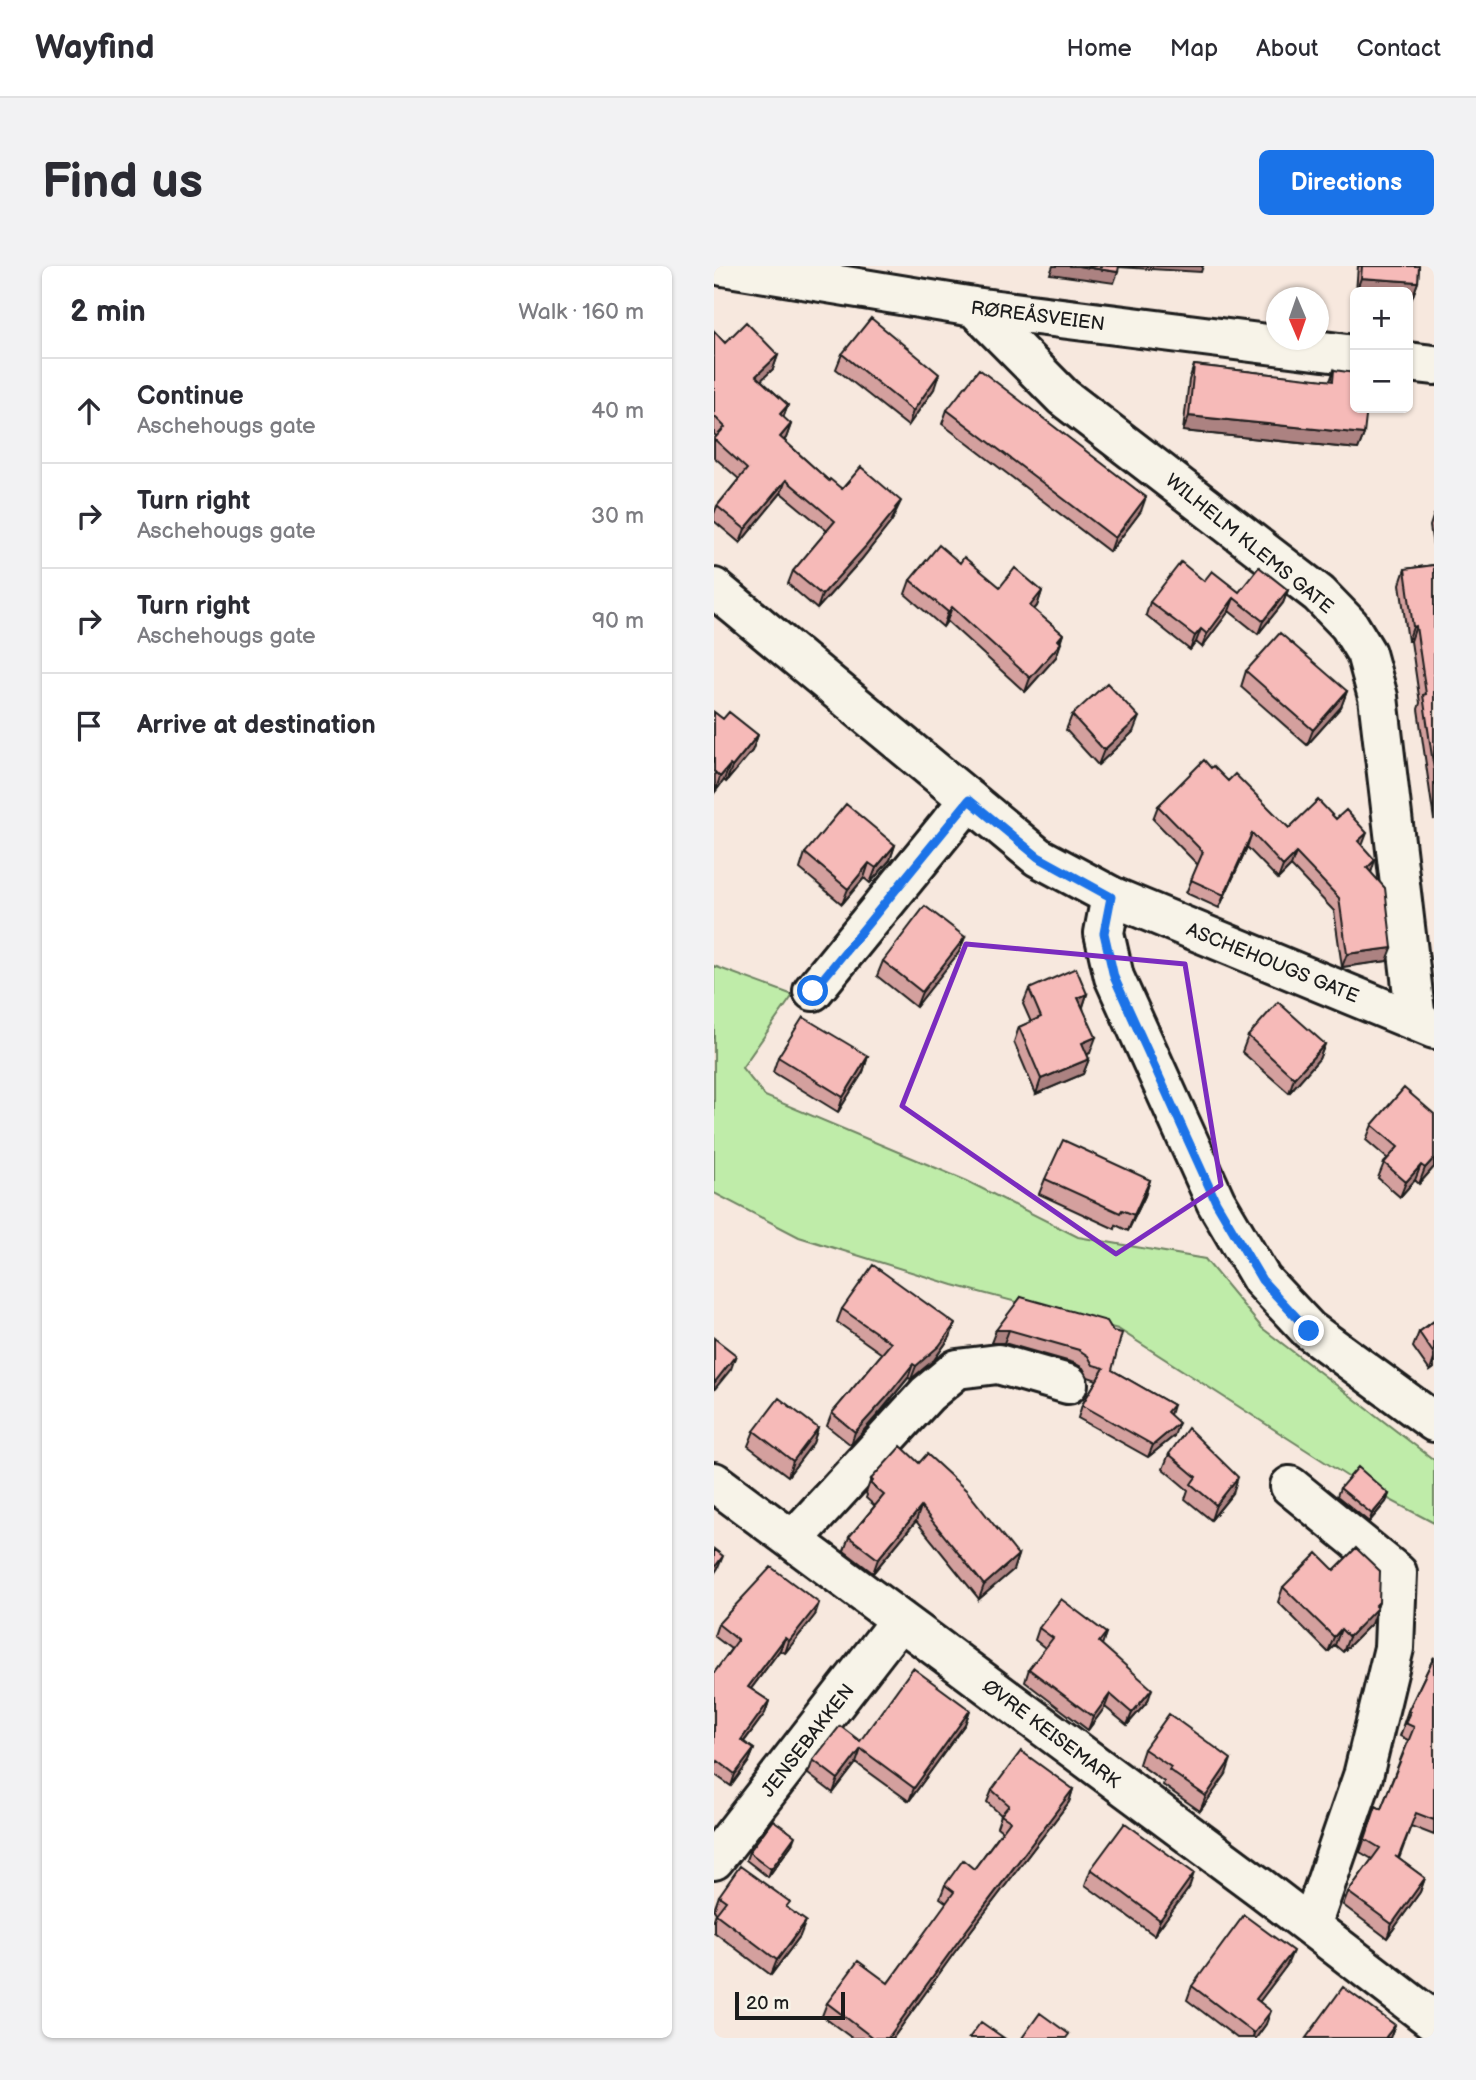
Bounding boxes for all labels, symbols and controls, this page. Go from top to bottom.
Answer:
text: Wayfind [35,28,154,68]
text: Home [1067,34,1132,63]
text: Map [1170,34,1218,63]
text: About [1256,34,1318,63]
text: Contact [1356,34,1441,63]
button: Directions [1259,150,1434,215]
text: Find us [42,153,203,212]
north arrow [1266,287,1329,350]
map controls [1350,287,1413,413]
button: + [1350,287,1413,350]
text: 2 min [70,294,146,330]
street label: RØREÅSVEIEN [970,297,1106,336]
text: Walk · 160 m [518,298,644,326]
button: − [1350,350,1413,413]
text: Continue [137,381,244,412]
icon: ahead [70,392,108,430]
text: 40 m [591,397,644,425]
text: Aschehougs gate [137,412,316,440]
street label: WILHELM KLEMS GATE [1161,469,1338,619]
text: Turn right [137,486,250,517]
icon: right [70,497,108,535]
text: 30 m [591,502,644,530]
text: Aschehougs gate [137,517,316,545]
text: Turn right [137,591,250,622]
icon: right [70,602,108,640]
text: 90 m [592,607,644,635]
text: Aschehougs gate [137,622,316,650]
icon: arrive [70,707,108,745]
text: Arrive at destination [137,710,376,741]
street label: ASCHEHOUGS GATE [1183,918,1362,1008]
route start [797,975,828,1006]
route end [1293,1315,1324,1346]
street label: ØVRE KEISEMARK [978,1675,1125,1794]
street label: JENSEBAKKEN [757,1680,859,1802]
scale bar [735,1989,845,2021]
text: 20 m [746,1992,789,2015]

